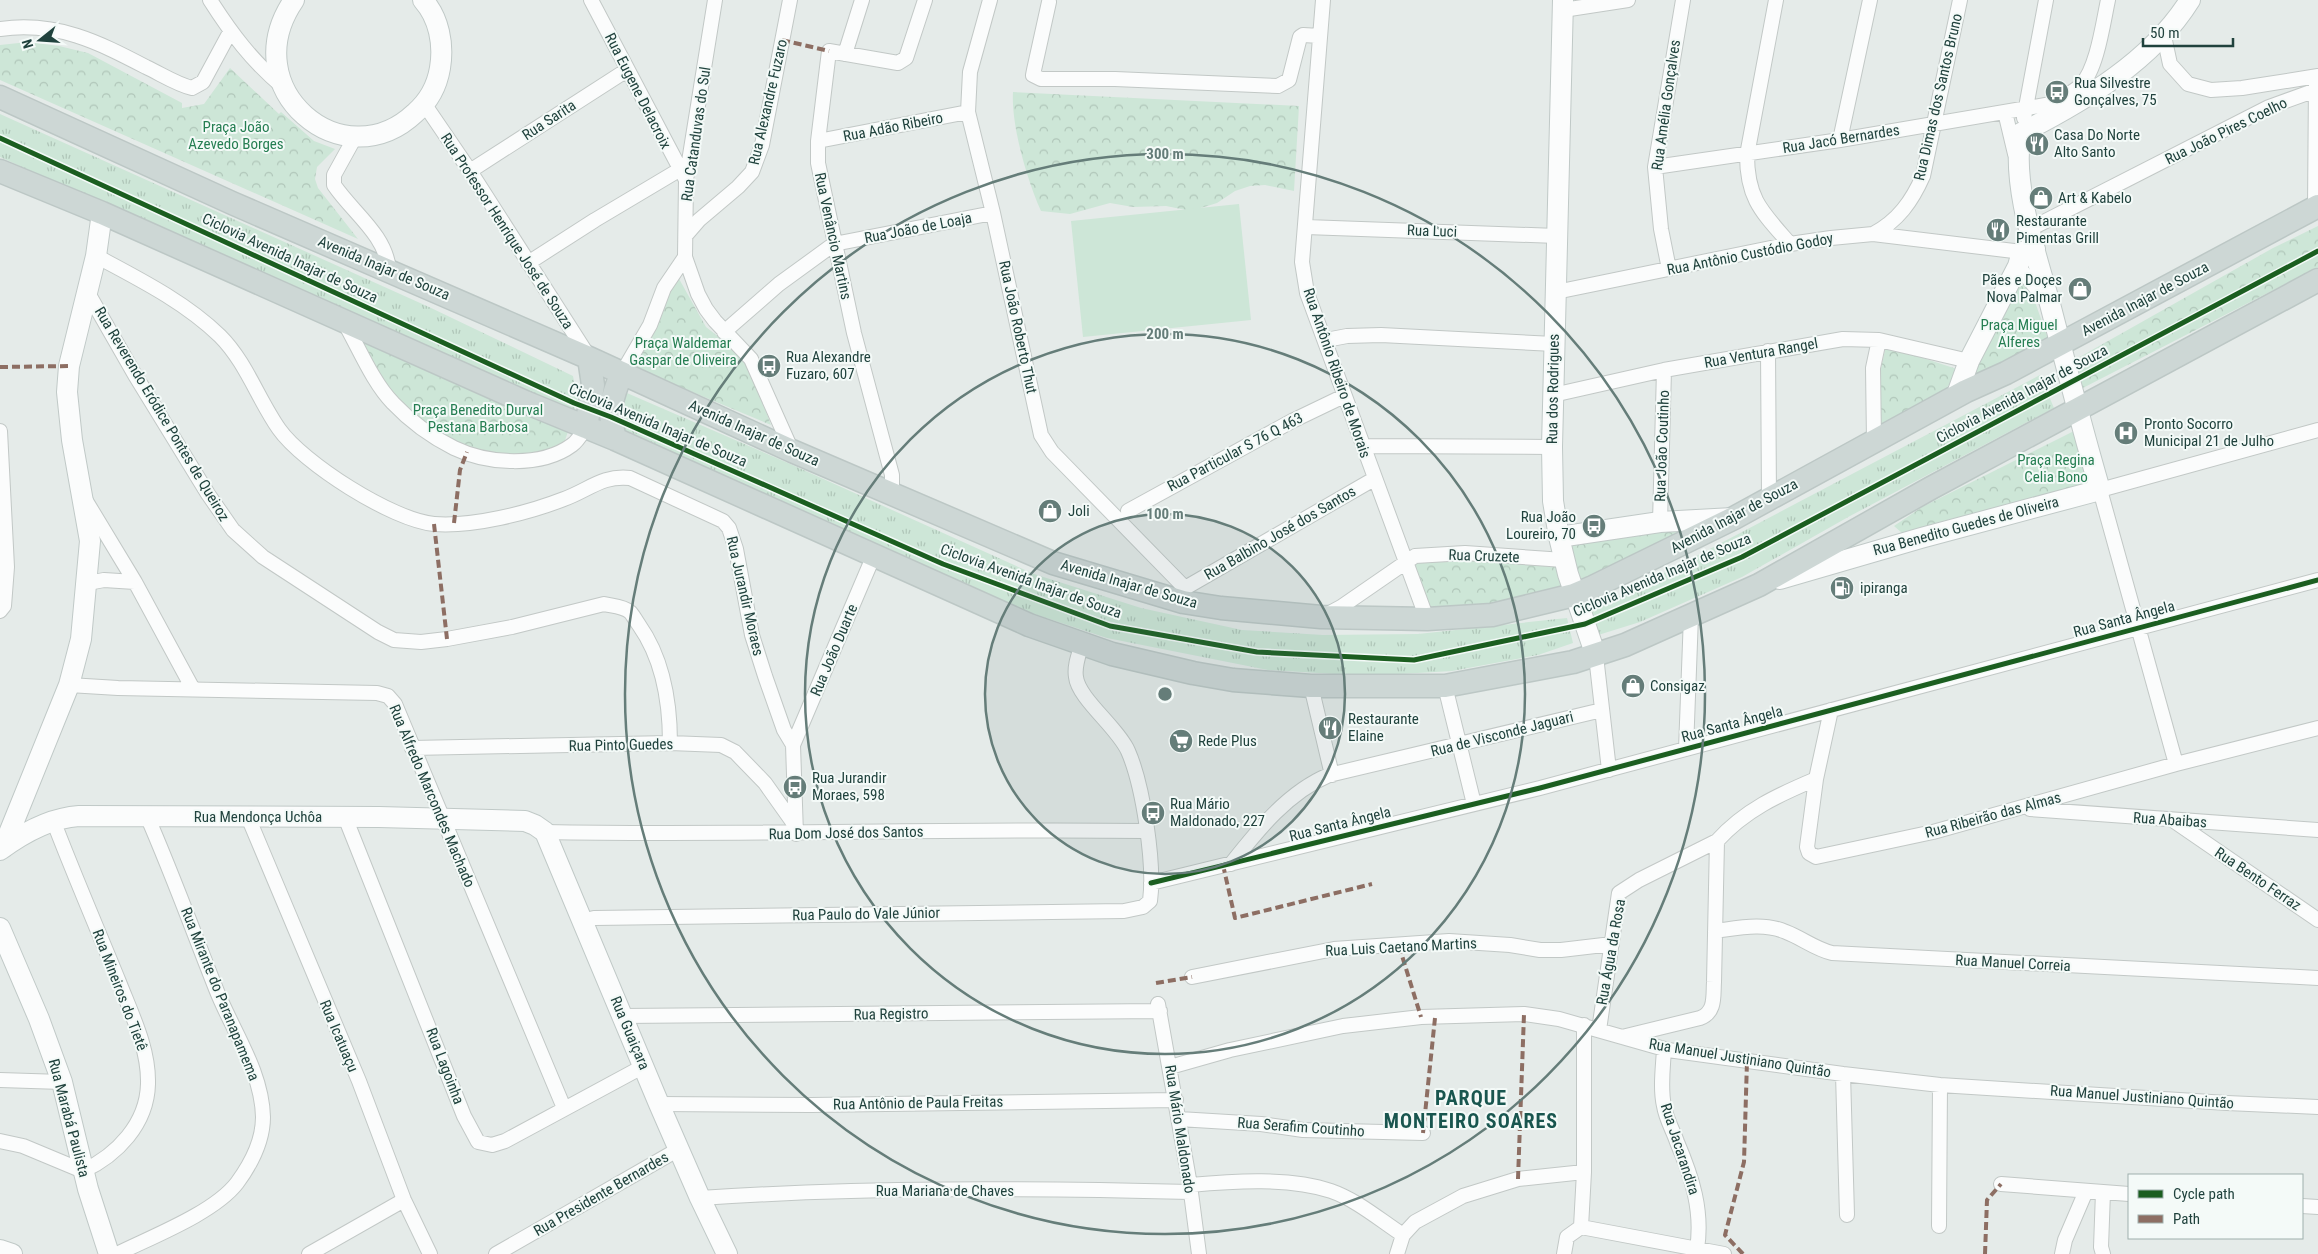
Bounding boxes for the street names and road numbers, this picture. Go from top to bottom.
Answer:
street label: Rua Dimas dos Santos Bruno [1910,12,1966,182]
street label: Rua Eugene Delacroix [601,30,675,152]
street label: Rua Alexandre Fuzaro [745,37,791,167]
street label: Rua Amélia Gonçalves [1648,38,1684,171]
street label: Rua Catanduvas do Sul [678,66,714,202]
street label: Rua João Pires Coelho [2162,94,2290,168]
street label: Rua Sarita [519,96,579,144]
street label: Rua Adão Ribeiro [842,108,944,146]
street label: Rua Jacó Bernardes [1781,121,1901,157]
street label: Rua Professor Henrique José de Souza [437,130,577,332]
street label: Rua Venâncio Martins [811,171,855,301]
street label: Ciclovia Avenida Inajar de Souza [199,209,381,307]
street label: Rua João de Loaja [863,209,973,247]
street label: Rua Luci [1407,221,1457,241]
street label: Rua Antônio Custódio Godoy [1665,229,1835,279]
street label: Avenida Inajar de Souza [315,232,453,304]
street label: Avenida Inajar de Souza [2078,258,2212,340]
street label: Rua João Roberto Thut [995,259,1041,395]
street label: Rua Antônio Ribeiro de Morais [1299,286,1375,460]
street label: Rua Reverendo Eródice Pontes de Queiroz [91,304,233,524]
street label: Rua dos Rodrigues [1543,333,1563,444]
street label: Rua Ventura Rangel [1703,334,1819,372]
street label: Ciclovia Avenida Inajar de Souza [1933,341,2111,447]
street label: Ciclovia Avenida Inajar de Souza [566,379,750,471]
street label: Rua João Coutinho [1651,390,1673,502]
street label: Avenida Inajar de Souza [686,396,822,470]
street label: Rua Particular S 76 Q 463 [1164,409,1306,495]
street label: Avenida Inajar de Souza [1667,475,1801,557]
street label: Rua Balbino José dos Santos [1201,482,1359,584]
street label: Rua Benedito Guedes de Oliveira [1871,493,2061,559]
street label: Ciclovia Avenida Inajar de Souza [1570,529,1754,621]
street label: Rua Jurandir Moraes [722,534,768,658]
street label: Ciclovia Avenida Inajar de Souza [938,540,1124,622]
street label: Rua Cruzete [1448,546,1520,566]
street label: Avenida Inajar de Souza [1059,556,1199,612]
street label: Rua Santa Ângela [2071,597,2177,641]
street label: Rua João Duarte [807,601,861,699]
street label: Rua Alfredo Marcondes Machado [385,702,479,890]
street label: Rua Santa Ângela [1679,702,1785,746]
street label: Rua de Visconde Jaguari [1429,708,1575,760]
street label: Rua Pinto Guedes [569,735,674,755]
street label: Rua Ribeirão das Almas [1923,788,2063,842]
street label: Rua Santa Ângela [1287,803,1393,845]
street label: Rua Mendonça Uchôa [194,808,322,826]
street label: Rua Abaibas [2132,808,2208,832]
street label: Rua Dom José dos Santos [768,823,924,843]
street label: Rua Bento Ferraz [2211,843,2305,915]
street label: Rua Água da Rosa [1593,898,1629,1006]
street label: Rua Paulo do Vale Júnior [792,904,940,924]
street label: Rua Mirante do Paranapamema [177,905,263,1083]
street label: Rua Mineiros do Tietê [89,927,151,1053]
street label: Rua Luis Caetano Martins [1325,934,1477,960]
street label: Rua Manuel Correia [1955,951,2071,975]
street label: Rua Guaiçara [606,994,654,1072]
street label: Rua Icatuaçu [316,997,362,1075]
street label: Rua Registro [853,1004,929,1024]
street label: Rua Lagoinha [422,1025,468,1107]
street label: Rua Manuel Justiniano Quintão [1648,1035,1832,1081]
street label: Rua Marabá Paulista [45,1057,93,1179]
street label: Rua Mário Maldonado [1161,1064,1199,1194]
street label: Rua Manuel Justiniano Quintão [2049,1082,2235,1112]
street label: Rua Antônio de Paula Freitas [833,1093,1003,1113]
street label: Rua Jacarandira [1657,1101,1703,1197]
street label: Rua Serafim Coutinho [1237,1114,1365,1140]
street label: Rua Presidente Bernardes [530,1148,672,1240]
street label: Rua Mariana de Chaves [876,1182,1014,1200]

